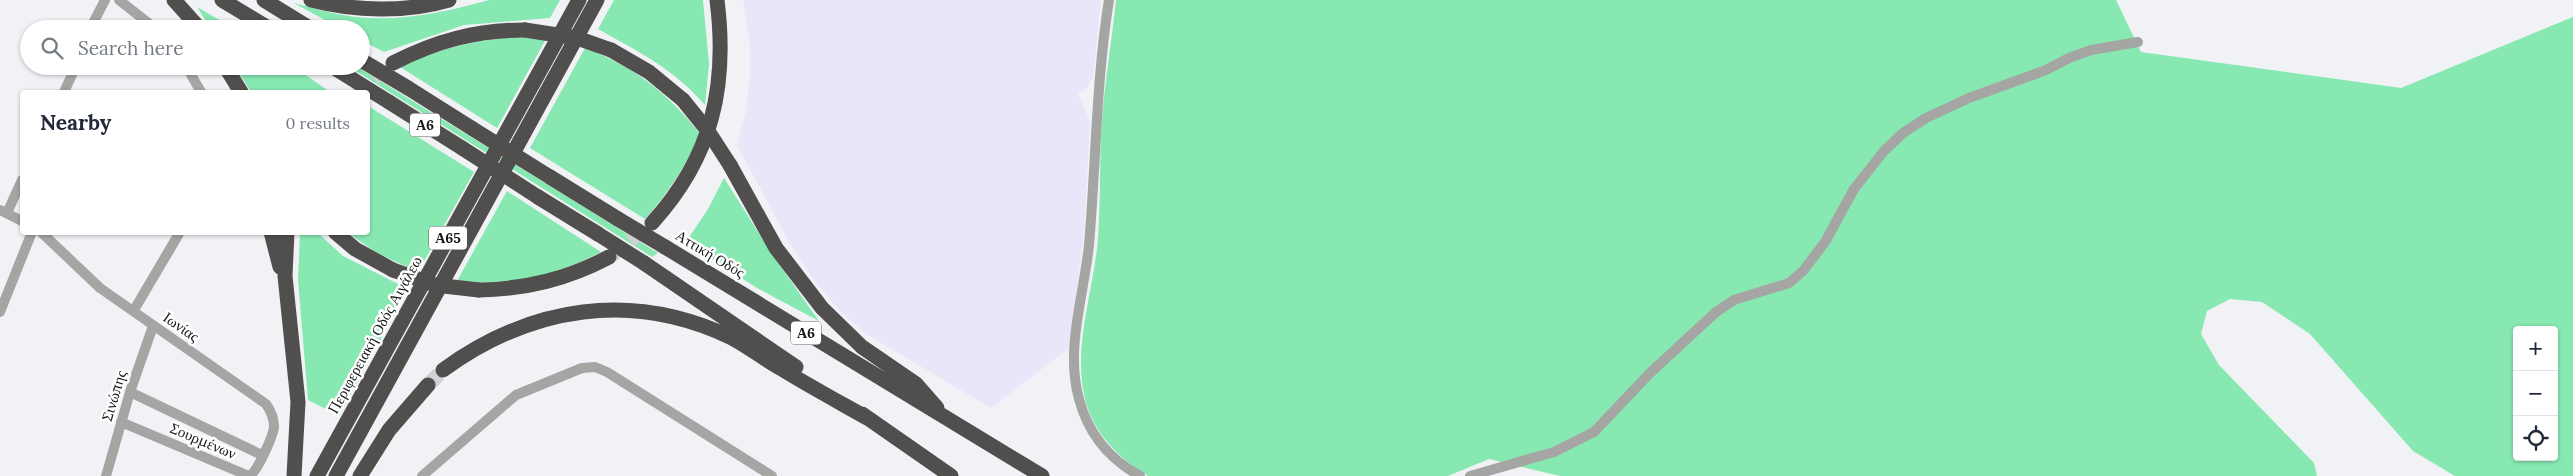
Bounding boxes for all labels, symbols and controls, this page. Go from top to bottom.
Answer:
search box [20,20,370,75]
icon: search [38,34,66,62]
text: Search here [78,36,184,60]
text: Nearby [40,109,111,136]
text: 0 results [285,113,350,133]
road number: Α6 [410,114,440,136]
street label: Αττική Οδός [672,225,748,282]
road number: Α65 [429,227,467,250]
street label: Περιφερειακή Οδός Αιγάλεω [323,253,426,417]
street label: Ιωνίας [160,307,203,346]
road number: Α6 [791,322,821,344]
map controls [2513,326,2558,461]
button: + [2513,326,2558,371]
street label: Σινώπης [97,368,130,423]
button: − [2513,371,2558,416]
button: locate [2513,416,2558,461]
street label: Σουρμένων [167,418,239,463]

